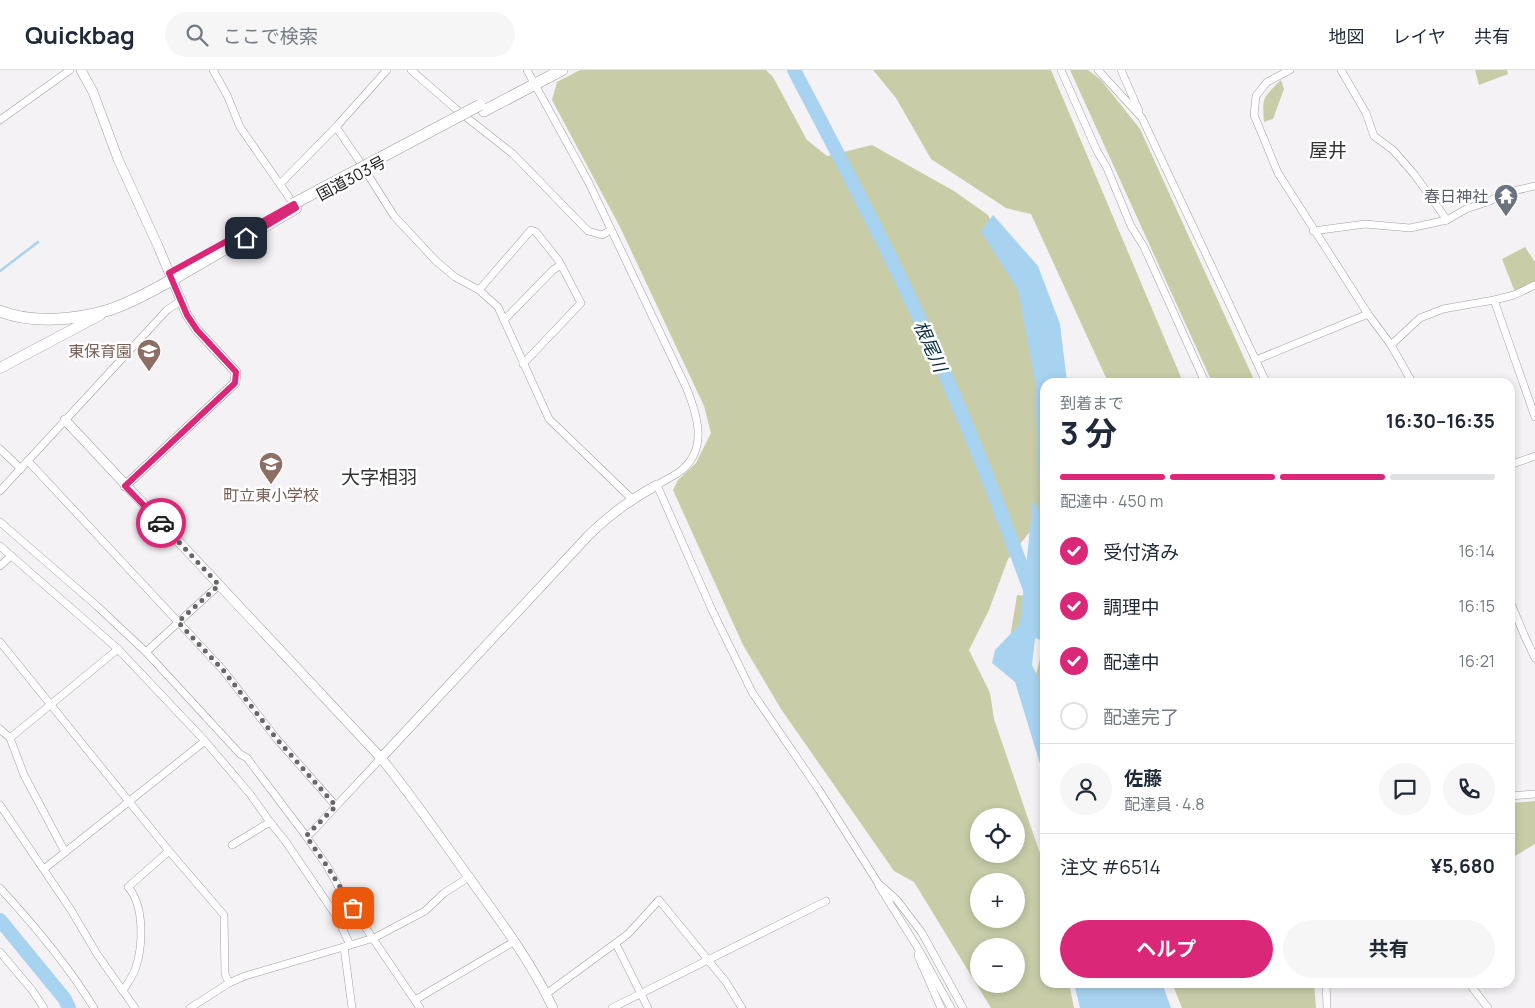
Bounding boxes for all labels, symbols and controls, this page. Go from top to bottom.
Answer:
search box [165,12,515,57]
text: Quickbag [25,18,135,51]
icon: search [183,21,211,49]
text: ここで検索 [223,23,318,49]
text: 地図 [1329,24,1365,48]
text: レイヤ [1393,24,1446,48]
text: 共有 [1474,24,1510,48]
district label: 屋井 [1309,137,1347,163]
street label: 国道303号 [313,151,389,205]
temple icon: 春日神社 [1493,183,1519,217]
place label: 春日神社 [1424,185,1488,207]
pin [225,217,267,259]
icon: home [232,224,260,252]
water label: 根尾川 [909,316,954,377]
school or university icon: 東保育園 [136,338,162,372]
place label: 東保育園 [68,340,132,362]
text: 到着まで [1060,392,1124,414]
text: 16:30–16:35 [1386,408,1495,434]
text: 3 分 [1060,411,1117,455]
school or university icon: 町立東小学校 [258,451,284,485]
district label: 大字相羽 [341,464,417,490]
place label: 町立東小学校 [223,484,319,506]
text: 配達中 · 450 m [1060,490,1163,512]
courier [136,498,186,548]
icon: car [147,509,175,537]
icon: check [1060,537,1088,565]
text: 受付済み [1103,539,1179,565]
text: 16:14 [1458,540,1495,562]
icon: check [1060,592,1088,620]
text: 調理中 [1103,594,1160,620]
text: 16:15 [1459,595,1495,617]
icon: check [1060,647,1088,675]
text: 配達中 [1103,649,1160,675]
text: 16:21 [1459,650,1495,672]
text: 配達完了 [1103,704,1179,730]
button: person [1060,763,1112,815]
button: chat [1379,763,1431,815]
button: phone [1443,763,1495,815]
text: 佐藤 [1124,765,1162,791]
text: 配達員 · 4.8 [1124,793,1204,815]
map controls [970,808,1025,993]
button: locate [970,808,1025,863]
text: ¥5,680 [1431,853,1495,879]
text: 注文 #6514 [1060,854,1161,880]
button: + [970,873,1025,928]
pin [332,887,374,929]
icon: bag [339,894,367,922]
button: ヘルプ [1060,920,1273,978]
button: 共有 [1283,920,1495,978]
button: − [970,938,1025,993]

